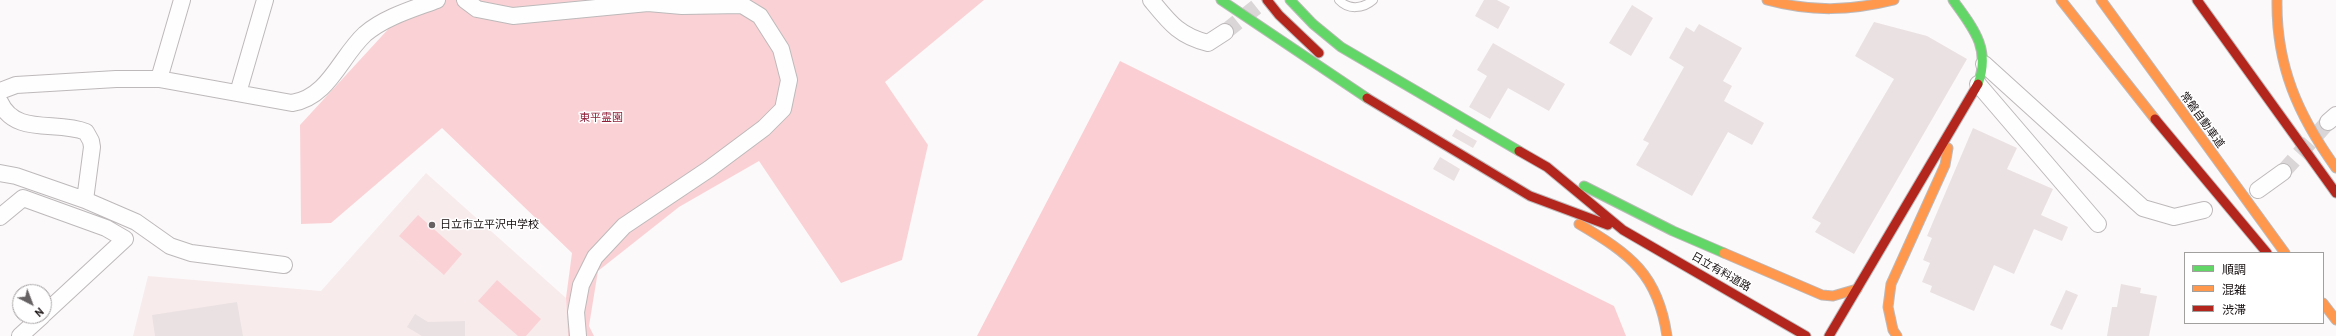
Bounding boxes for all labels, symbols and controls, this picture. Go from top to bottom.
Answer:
street label: 常磐自動車道 [2177,89,2227,151]
park label: 東平霊園 [579,111,623,125]
place label: 日立市立平沢中学校 [440,218,539,232]
marker: 日立市立平沢中学校 [427,220,437,230]
street label: 日立有料道路 [1689,250,1753,294]
legend [2184,252,2324,324]
text: 順調 [2222,262,2246,277]
text: 混雑 [2222,282,2246,297]
north arrow [12,284,52,324]
text: 渋滞 [2222,302,2246,317]
text: N [32,305,47,320]

